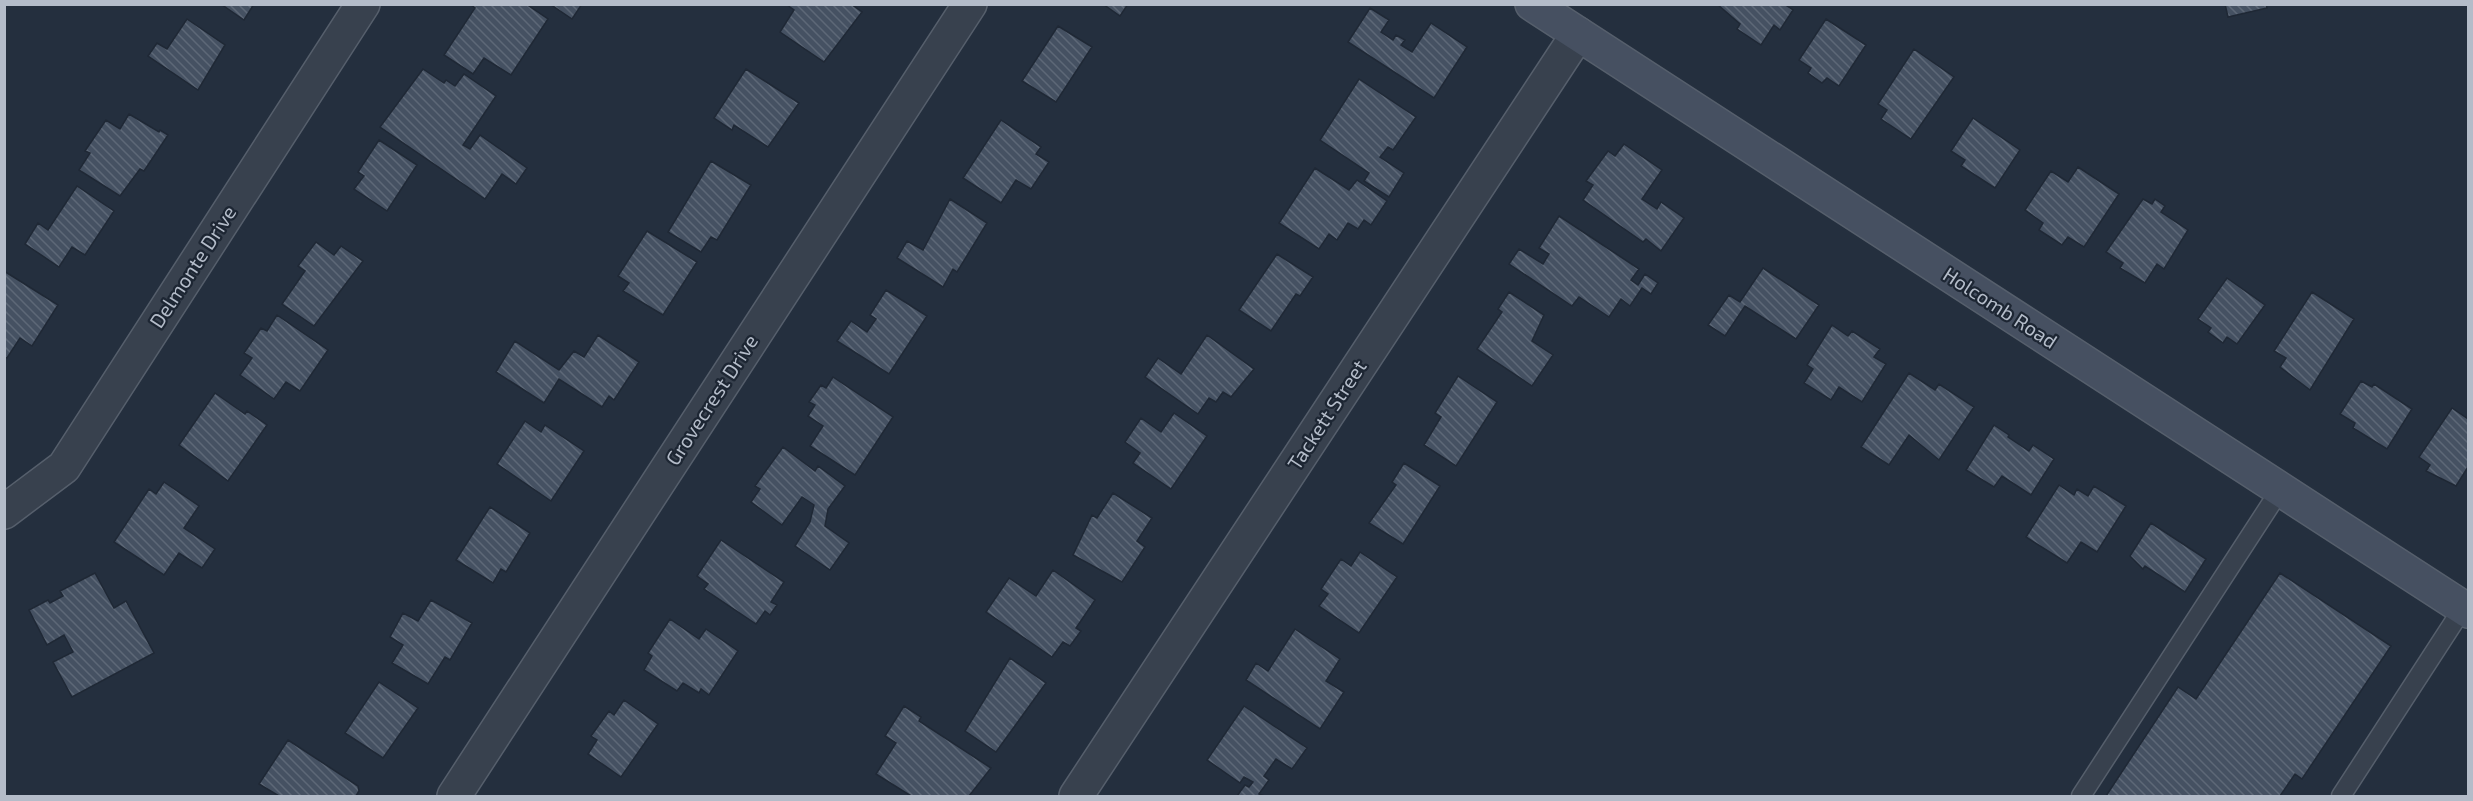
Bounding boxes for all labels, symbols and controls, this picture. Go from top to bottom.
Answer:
street label: Delmonte Drive [144,201,241,332]
street label: Holcomb Road [1939,261,2062,353]
street label: Grovecrest Drive [660,330,762,469]
street label: Tackett Street [1282,355,1371,474]

